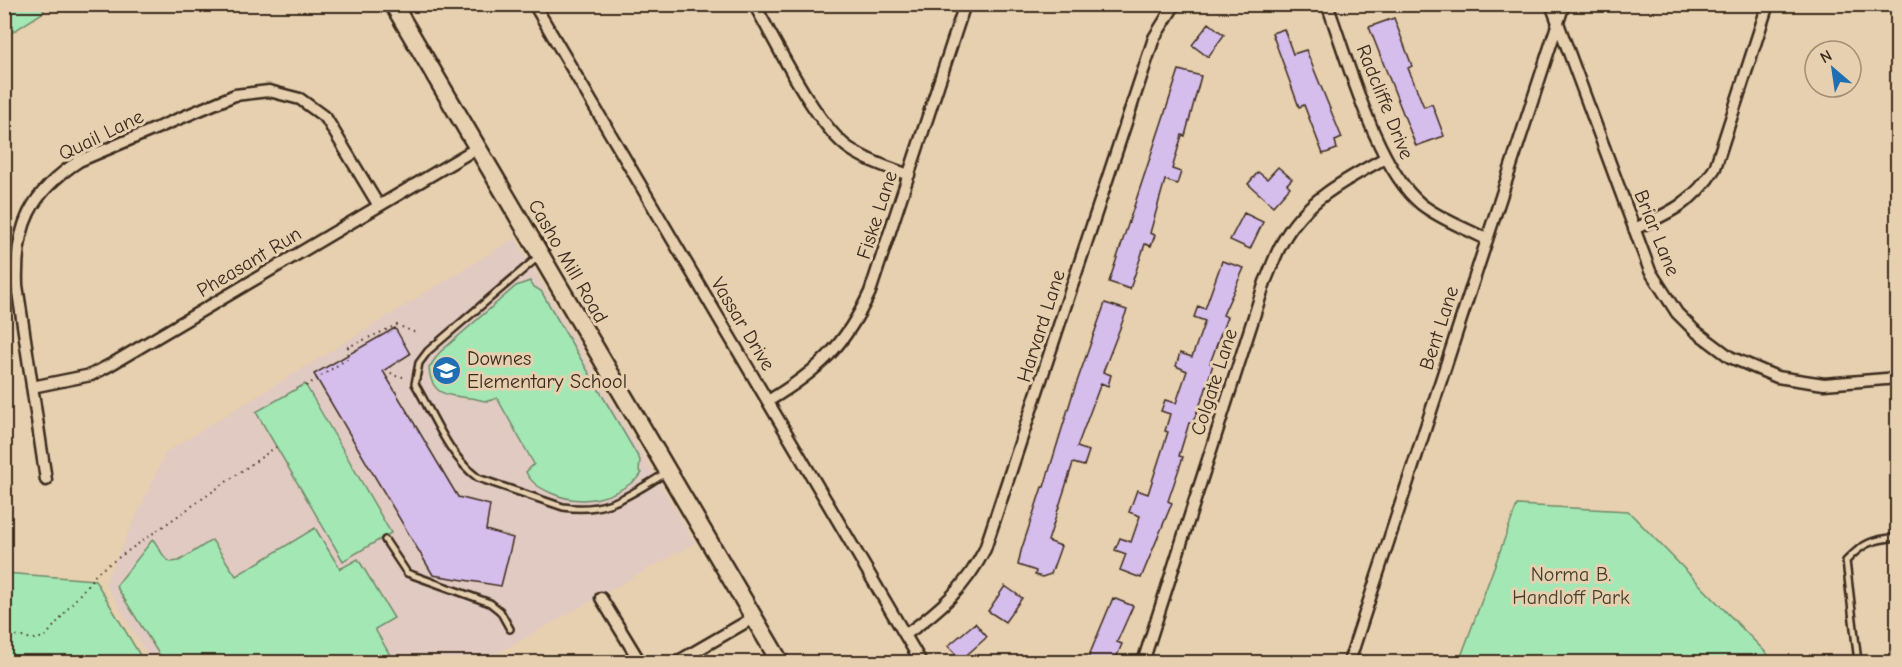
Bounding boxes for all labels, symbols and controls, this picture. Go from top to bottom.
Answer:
north arrow [1803,39,1863,99]
street label: Radcliffe Drive [1352,41,1418,163]
text: N [1817,46,1835,67]
street label: Quail Lane [55,105,147,165]
street label: Fiske Lane [852,168,902,262]
street label: Briar Lane [1629,187,1685,279]
street label: Casho Mill Road [523,195,613,327]
street label: Pheasant Run [193,222,305,302]
street label: Harvard Lane [1012,267,1070,385]
street label: Vassar Drive [706,273,780,375]
street label: Bent Lane [1415,283,1463,373]
street label: Colgate Lane [1186,326,1242,438]
place label: Downes Elementary School [467,347,627,393]
school or university icon: Downes Elementary School [430,354,462,386]
park label: Norma B. Handloff Park [1512,563,1630,609]

